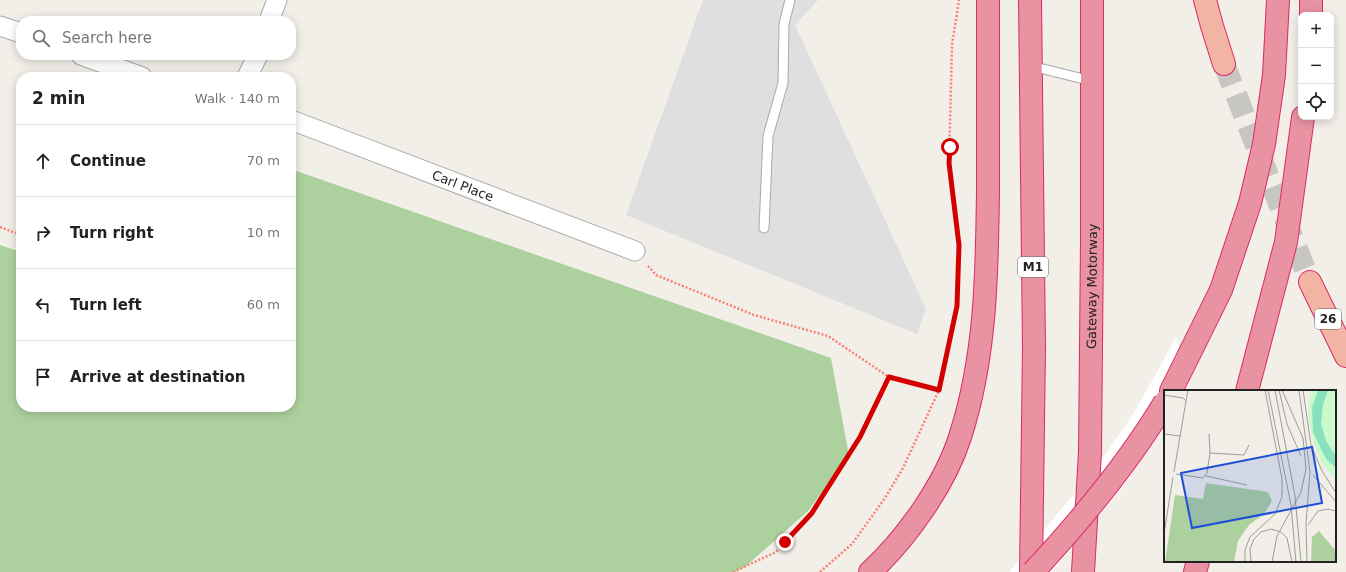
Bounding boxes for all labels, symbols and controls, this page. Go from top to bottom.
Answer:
map controls [1298,12,1334,120]
button: + [1298,12,1334,48]
search box [16,16,296,60]
icon: search [30,27,52,49]
text: Search here [62,29,152,47]
button: − [1298,48,1334,84]
button: locate [1298,84,1334,120]
text: 2 min [32,88,85,108]
text: Walk · 140 m [195,91,280,106]
route start [941,138,959,156]
icon: ahead [32,150,54,172]
text: Continue [70,152,146,170]
text: 70 m [247,153,280,168]
street label: Carl Place [430,167,496,204]
icon: right [32,222,54,244]
street label: Gateway Motorway [1084,223,1100,349]
text: Turn right [70,224,154,242]
text: 10 m [247,225,280,240]
road number: M1 [1018,257,1048,277]
icon: left [32,294,54,316]
text: Turn left [70,296,142,314]
text: 60 m [247,297,280,312]
road number: 26 [1315,309,1341,329]
icon: arrive [32,366,54,388]
text: Arrive at destination [70,368,245,386]
inset map [1164,390,1336,562]
route end [776,533,794,551]

